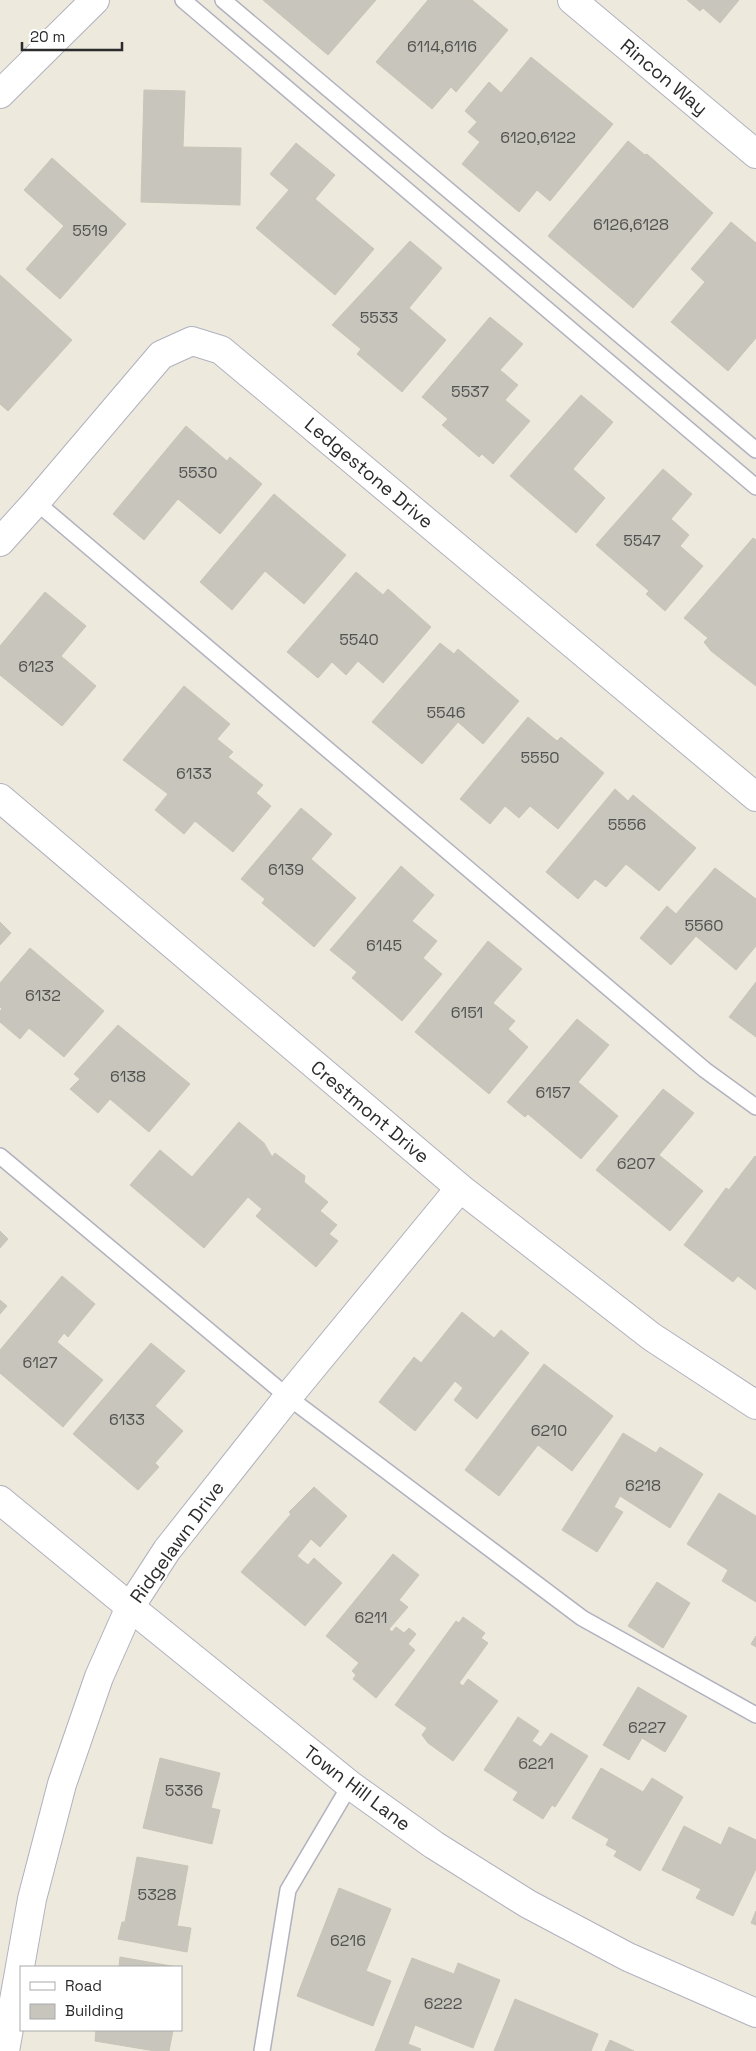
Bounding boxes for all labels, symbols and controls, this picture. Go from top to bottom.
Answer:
scale bar [22,20,122,52]
text: 20 m [30,27,65,46]
street label: Rincon Way [615,33,713,121]
house number: 6114,6116 [407,36,477,57]
house number: 6120,6122 [500,127,576,148]
house number: 6126,6128 [593,214,669,235]
house number: 5519 [72,220,108,241]
house number: 5533 [360,307,398,328]
house number: 5537 [451,381,489,402]
street label: Ledgestone Drive [300,412,438,534]
house number: 5530 [178,462,218,483]
house number: 5547 [623,530,661,551]
house number: 5540 [339,629,379,650]
house number: 6123 [18,656,54,677]
house number: 5546 [427,702,465,723]
house number: 5550 [520,747,560,768]
house number: 6133 [176,763,212,784]
house number: 5556 [608,814,646,835]
house number: 6139 [268,859,304,880]
house number: 5560 [684,915,724,936]
house number: 6145 [366,935,402,956]
house number: 6132 [25,985,61,1006]
house number: 6151 [451,1002,483,1023]
street label: Crestmont Drive [306,1055,434,1169]
house number: 6138 [110,1066,146,1087]
house number: 6157 [536,1082,570,1103]
house number: 6207 [617,1153,655,1174]
house number: 6127 [23,1352,58,1373]
house number: 6133 [109,1409,145,1430]
house number: 6210 [531,1420,567,1441]
house number: 6218 [625,1475,661,1496]
street label: Ridgelawn Drive [124,1476,230,1608]
house number: 6211 [355,1607,387,1628]
house number: 6227 [628,1717,666,1738]
street label: Town Hill Lane [298,1739,416,1837]
house number: 6221 [518,1753,554,1774]
house number: 5336 [165,1780,203,1801]
house number: 5328 [138,1884,176,1905]
house number: 6216 [330,1930,366,1951]
legend [20,1966,182,2031]
text: Road [65,1976,102,1995]
house number: 6222 [424,1993,462,2014]
text: Building [65,2001,124,2020]

